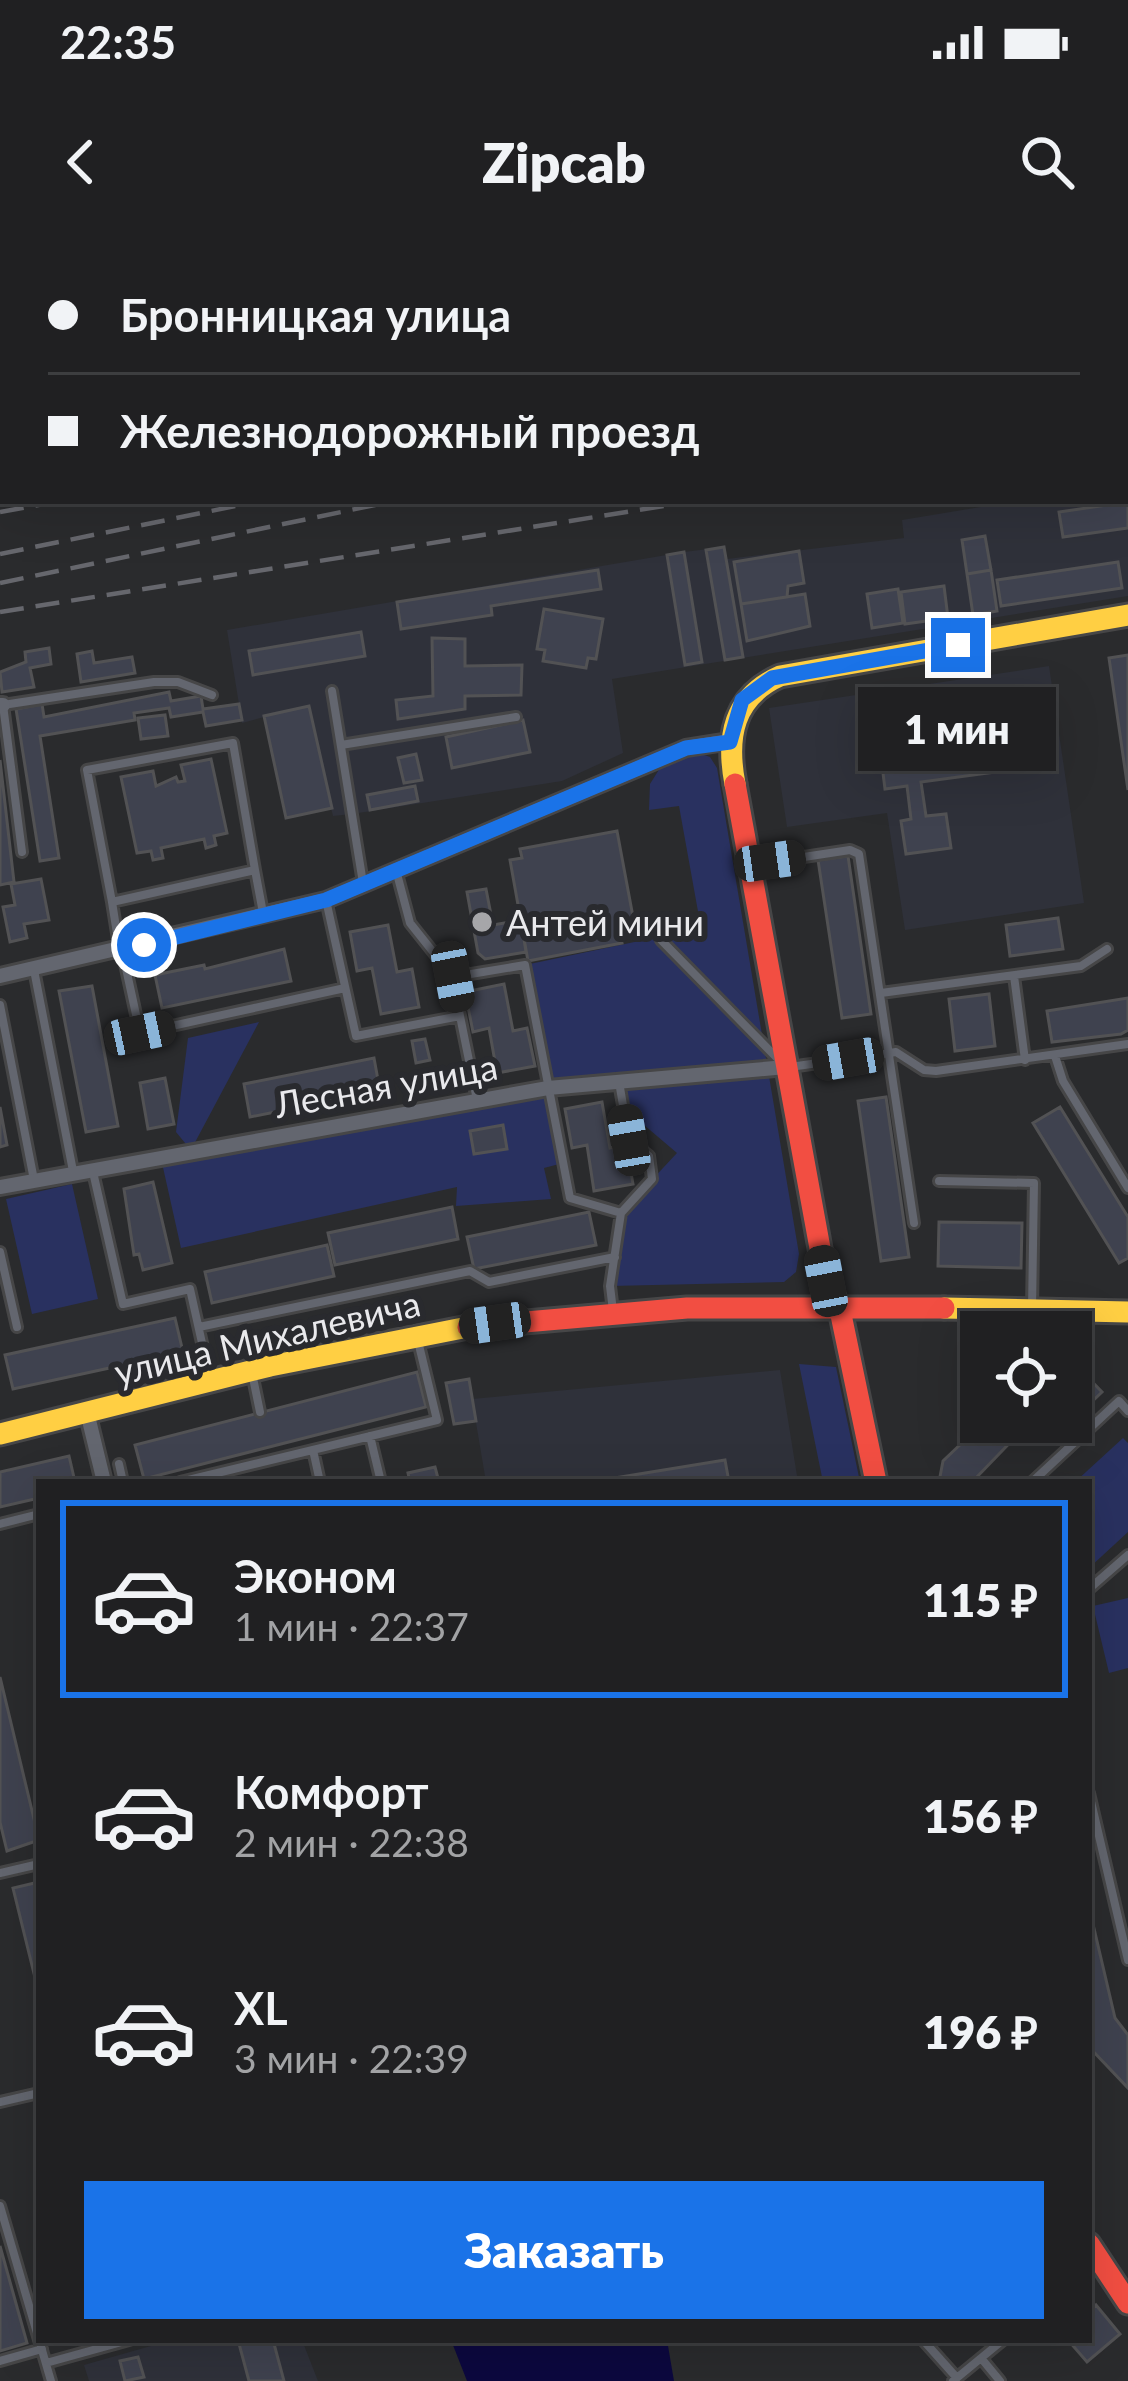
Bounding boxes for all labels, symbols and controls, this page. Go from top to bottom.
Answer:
text: 22:35 [60,15,176,69]
icon: back [48,129,114,195]
icon: search [1014,129,1080,195]
text: Zipcab [482,130,646,195]
text: Бронницкая улица [120,288,511,342]
text: Железнодорожный проезд [120,404,700,458]
route end [931,618,985,672]
callout: 1 мин [859,687,1057,771]
text: 1 мин [904,706,1010,752]
car [732,838,808,884]
place label: Антей мини [506,900,704,944]
marker: Антей мини [469,909,495,935]
route start [117,918,171,972]
car [428,938,478,1016]
car [101,1008,179,1058]
car [809,1035,887,1083]
street label: Лесная улица [270,1044,501,1126]
car [605,1101,653,1179]
car [801,1242,851,1320]
street label: улица Михалевича [110,1280,424,1394]
car [457,1300,533,1346]
map controls [960,1311,1092,1443]
button: locate [960,1311,1092,1443]
icon: car [90,1545,198,1653]
text: Эконом [234,1549,397,1603]
text: 115 ₽ [923,1573,1038,1627]
text: 1 мин · 22:37 [234,1603,469,1649]
icon: car [90,1761,198,1869]
text: Комфорт [234,1765,429,1819]
text: 156 ₽ [923,1789,1038,1843]
text: 2 мин · 22:38 [234,1819,469,1865]
icon: car [90,1977,198,2085]
text: XL [234,1981,288,2035]
text: 196 ₽ [923,2005,1038,2059]
text: 3 мин · 22:39 [234,2035,469,2081]
button: Заказать [84,2181,1044,2319]

